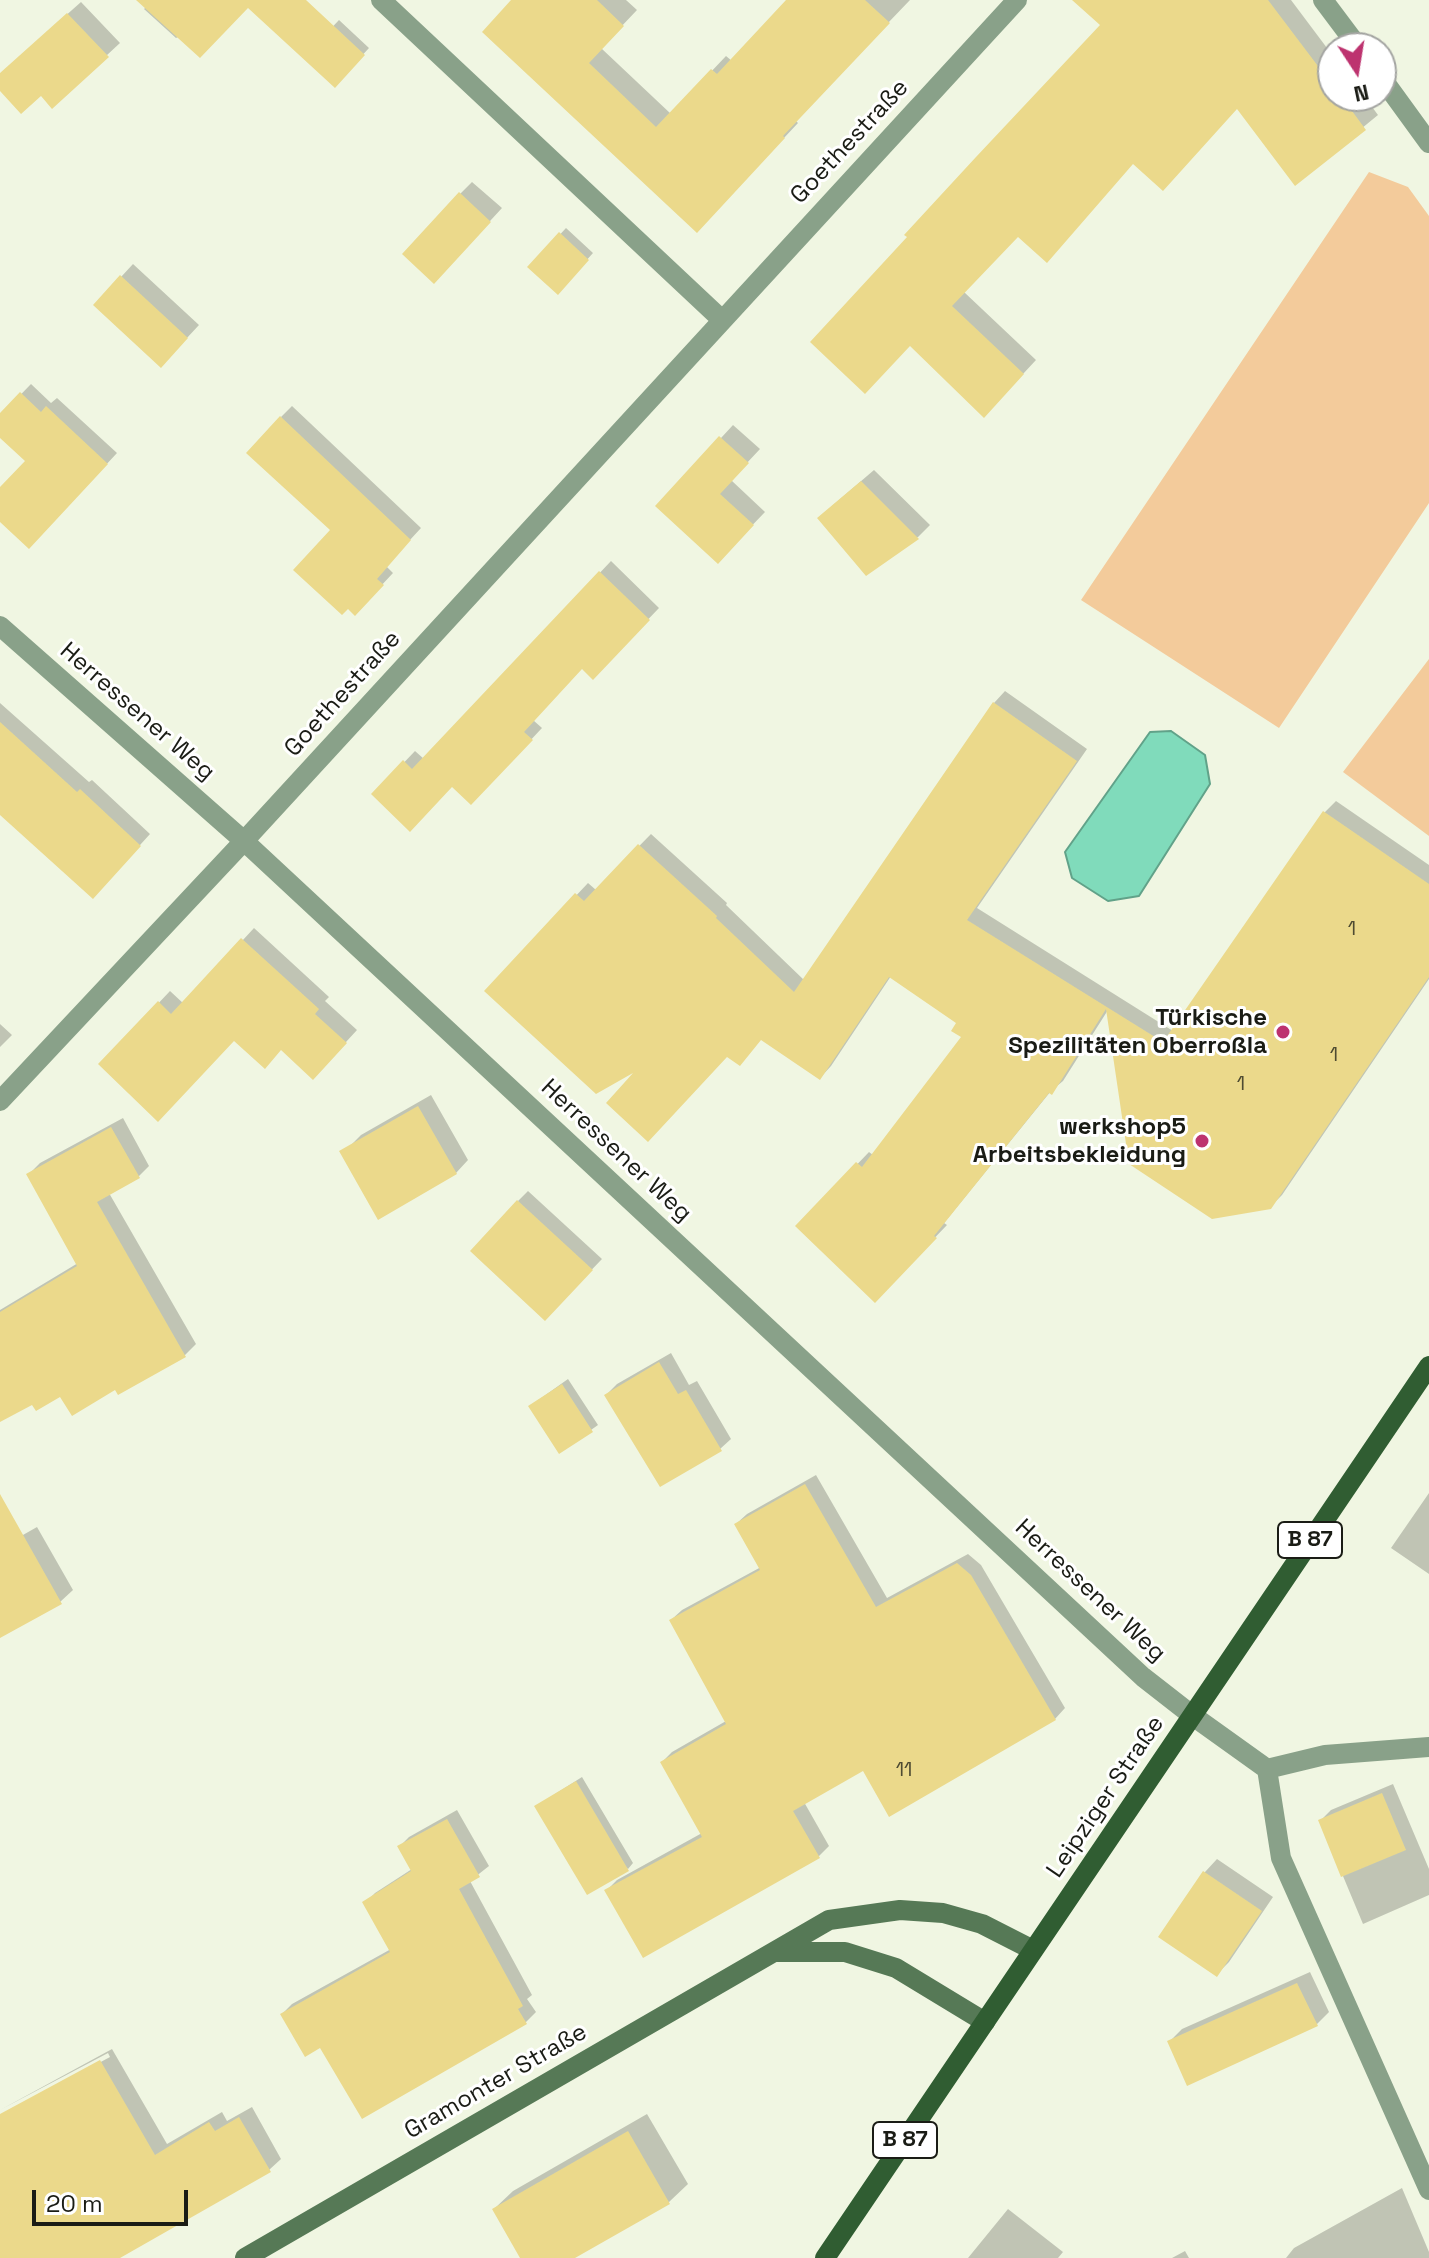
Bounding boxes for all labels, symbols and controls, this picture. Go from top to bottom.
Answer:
north arrow [1317,32,1397,112]
street label: Goethestraße [785,74,915,210]
text: N [1351,78,1372,109]
street label: Goethestraße [279,625,407,763]
street label: Herressener Weg [54,637,220,787]
house number: 1 [1348,918,1356,942]
place label: Türkische Spezilitäten Oberroßla [1008,1004,1267,1060]
marker: Türkische Spezilitäten Oberroßla [1274,1023,1292,1041]
house number: 1 [1330,1044,1338,1068]
house number: 1 [1237,1073,1245,1097]
street label: Herressener Weg [535,1074,697,1228]
place label: werkshop5 Arbeitsbekleidung [973,1113,1186,1169]
marker: werkshop5 Arbeitsbekleidung [1193,1132,1211,1150]
street label: Herressener Weg [1009,1514,1171,1668]
road number: B 87 [1278,1522,1342,1558]
street label: Leipziger Straße [1041,1711,1171,1883]
house number: 11 [896,1759,912,1783]
street label: Gramonter Straße [400,2018,592,2146]
road number: B 87 [873,2122,937,2158]
scale bar [36,2174,192,2224]
text: 20 m [46,2188,103,2219]

